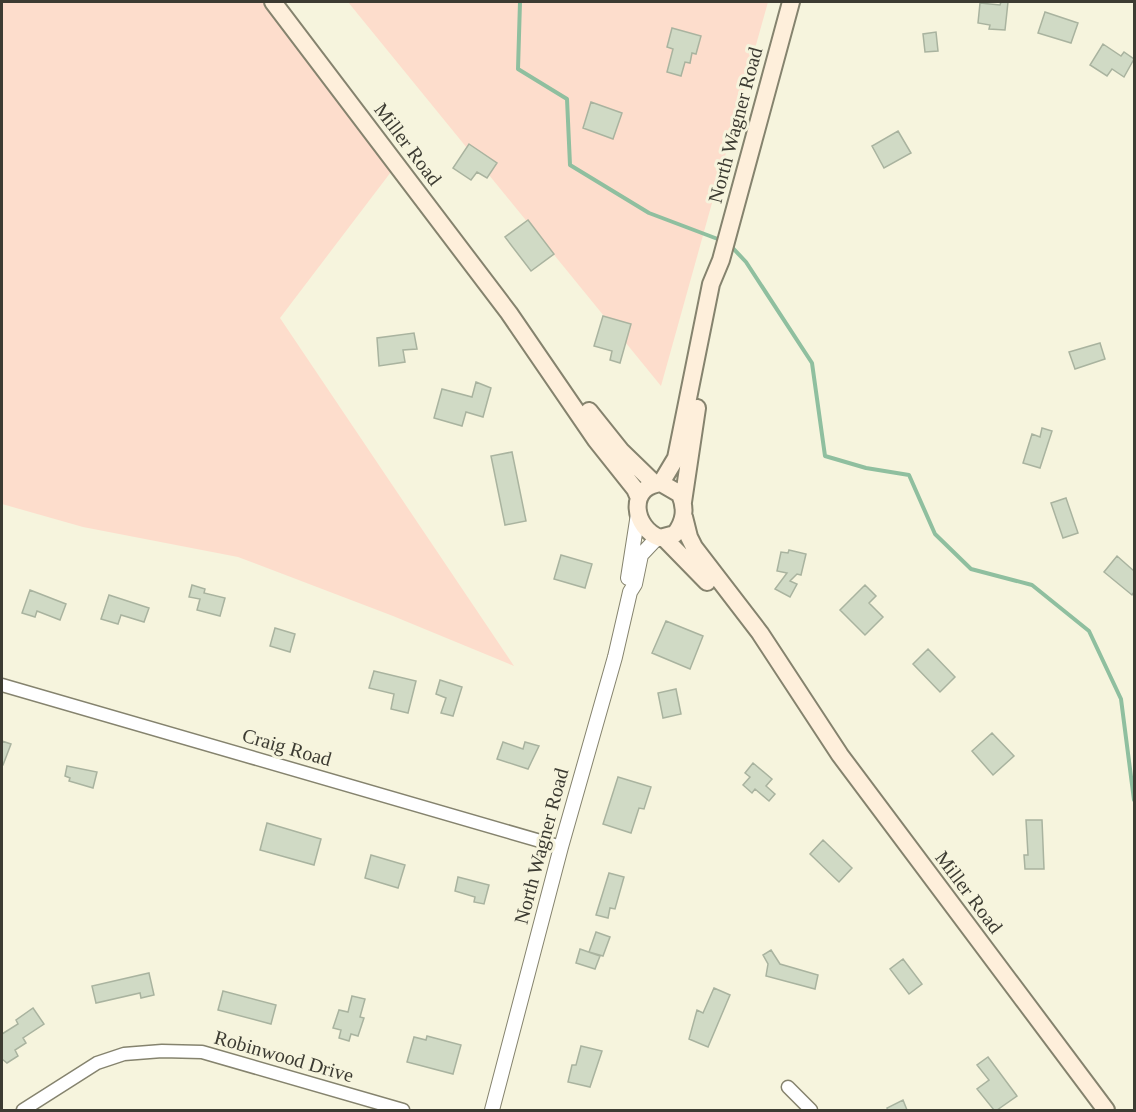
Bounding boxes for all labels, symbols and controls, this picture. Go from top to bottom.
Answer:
street label: North Wagner Road [704,45,767,205]
street label: Miller Road [370,99,446,189]
street label: Craig Road [240,724,334,771]
street label: North Wagner Road [510,766,573,926]
street label: Miller Road [931,847,1007,937]
street label: Robinwood Drive [212,1026,356,1086]

